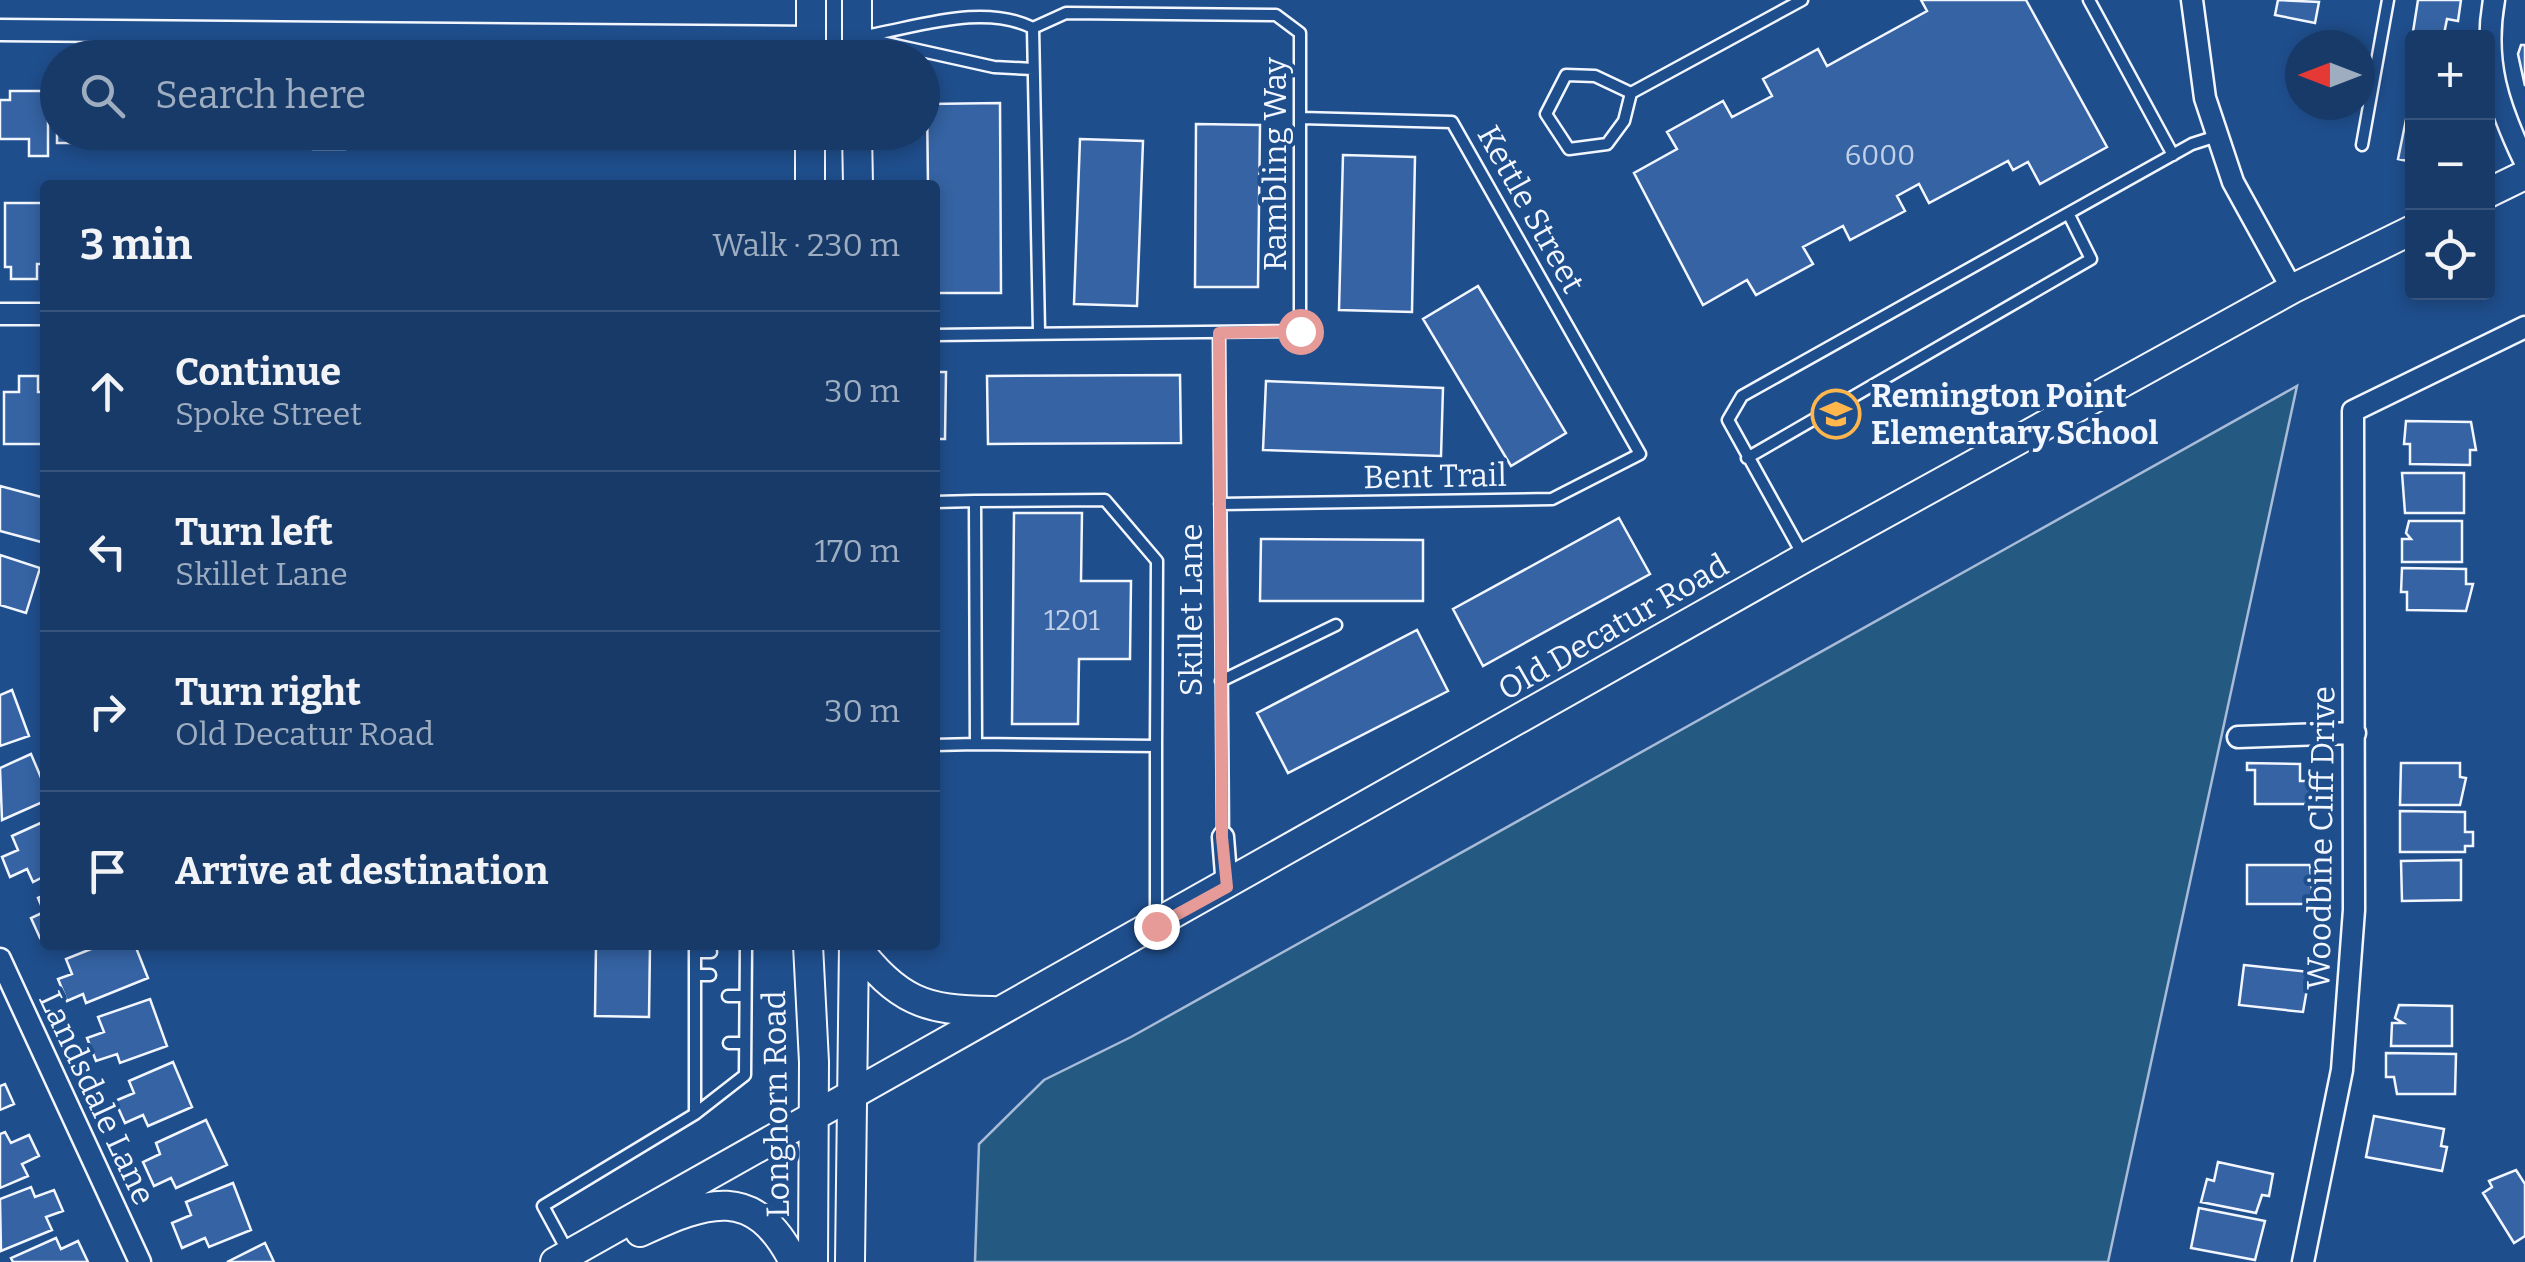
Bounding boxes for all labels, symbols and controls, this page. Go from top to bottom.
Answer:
north arrow [2285,30,2375,120]
map controls [2405,30,2495,300]
button: + [2405,30,2495,120]
search box [40,40,940,150]
street label: Rambling Way [1256,56,1294,271]
icon: search [75,68,130,123]
text: Search here [155,72,366,118]
street label: Kettle Street [1470,119,1593,300]
button: − [2405,120,2495,210]
house number: 6000 [1845,139,1915,172]
button: locate [2405,210,2495,300]
text: 3 min [80,220,192,270]
text: Walk · 230 m [712,226,900,264]
route start [1278,309,1324,355]
text: Continue [175,349,341,395]
icon: ahead [80,364,135,419]
text: 30 m [824,372,900,410]
place label: Remington Point Elementary School [1871,377,2159,452]
school or university icon: Remington Point Elementary School [1810,388,1862,440]
text: Spoke Street [175,395,362,433]
street label: Bent Trail [1363,456,1507,496]
text: Turn left [175,509,333,555]
icon: left [80,524,135,579]
street label: Skillet Lane [1172,524,1210,696]
text: 170 m [814,532,900,570]
street label: Old Decatur Road [1491,546,1735,708]
text: Skillet Lane [175,555,348,593]
house number: 1201 [1044,604,1101,637]
text: Turn right [175,669,361,715]
icon: right [80,684,135,739]
street label: Woodbine Cliff Drive [2299,686,2343,990]
text: 30 m [824,692,900,730]
text: Old Decatur Road [175,715,434,753]
icon: arrive [80,844,135,899]
text: Arrive at destination [175,848,548,894]
route end [1134,904,1180,950]
street label: Landsdale Lane [31,985,163,1211]
street label: Longhorn Road [755,990,797,1218]

